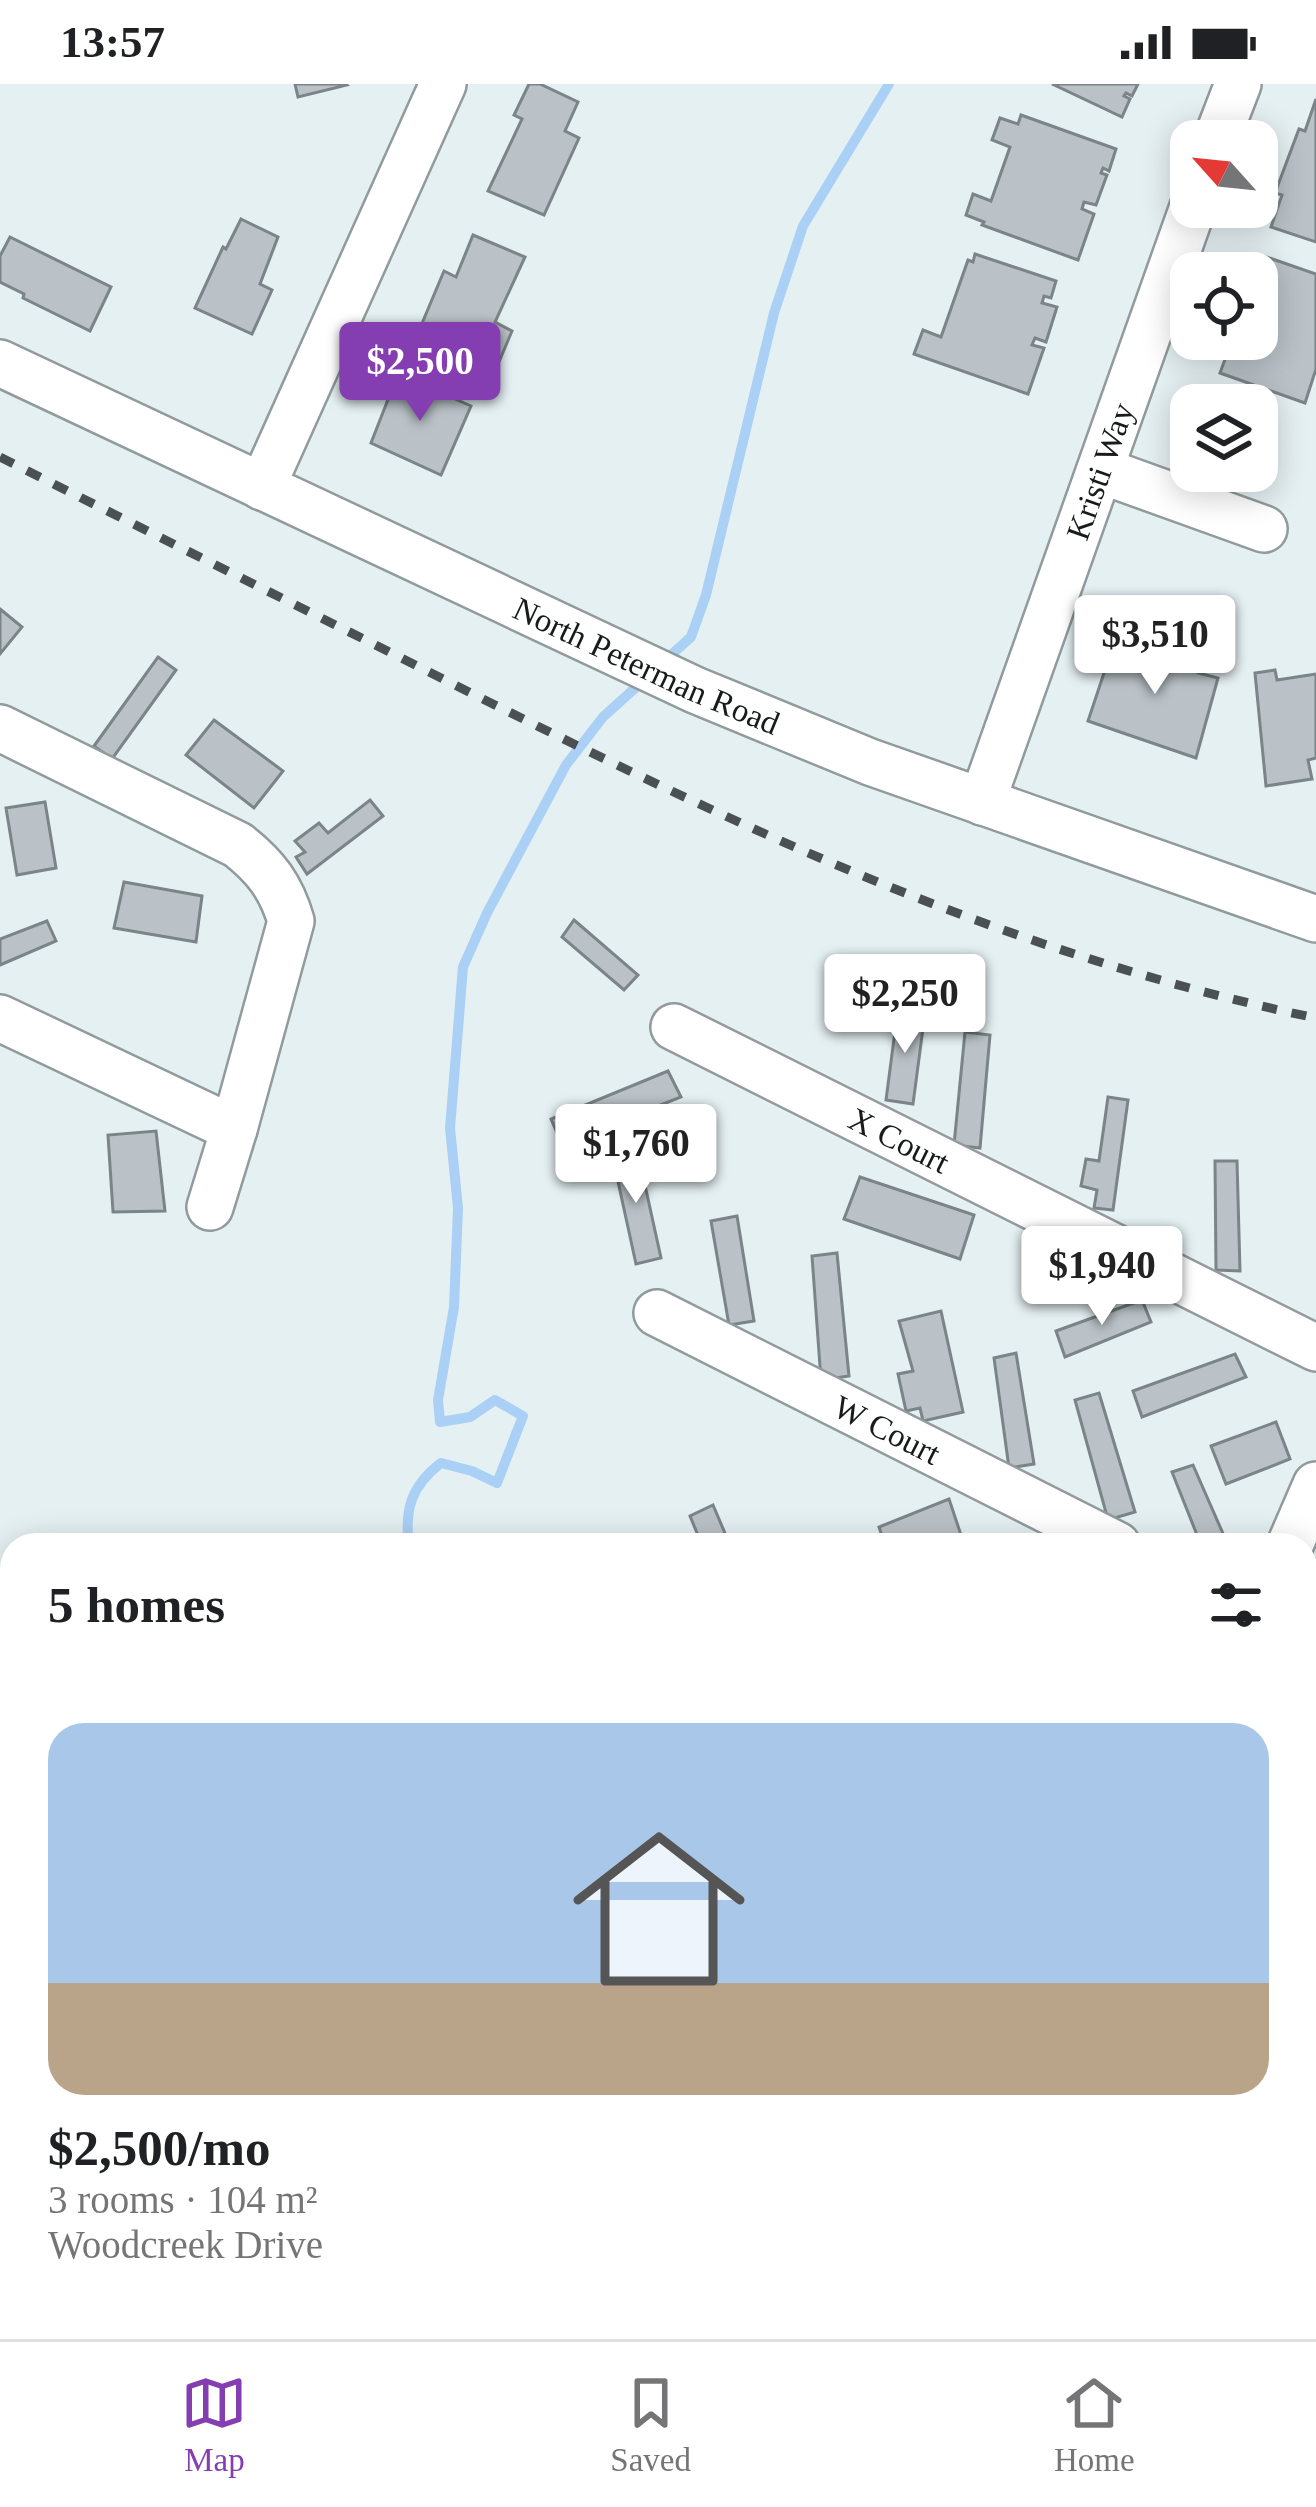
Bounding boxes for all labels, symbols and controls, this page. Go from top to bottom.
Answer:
text: 13:57 [60,17,165,67]
north arrow [1170,120,1278,228]
map controls [1170,120,1278,492]
button: locate [1170,252,1278,360]
pin: $2,500 [322,322,518,424]
text: $2,500 [366,339,474,382]
button: layers [1170,384,1278,492]
street label: Kristi Way [1059,398,1141,545]
street label: North Peterman Road [508,590,785,742]
pin: $3,510 [1057,595,1253,697]
text: $3,510 [1101,612,1209,655]
pin: $2,250 [807,954,1003,1056]
text: $2,250 [851,971,959,1014]
street label: X Court [843,1101,955,1181]
pin: $1,760 [538,1104,734,1206]
text: $1,760 [582,1121,690,1164]
pin: $1,940 [1004,1226,1200,1328]
text: $1,940 [1048,1243,1156,1286]
street label: W Court [828,1388,946,1472]
icon: filters [1203,1572,1269,1638]
text: 5 homes [48,1577,225,1633]
icon: home [551,1801,767,2017]
text: $2,500/mo [48,2120,270,2176]
text: 3 rooms · 104 m² [48,2178,318,2221]
text: Woodcreek Drive [48,2223,323,2266]
tab: Map [181,2370,247,2479]
tab: Saved [610,2370,691,2479]
tab: Home [1054,2370,1135,2479]

